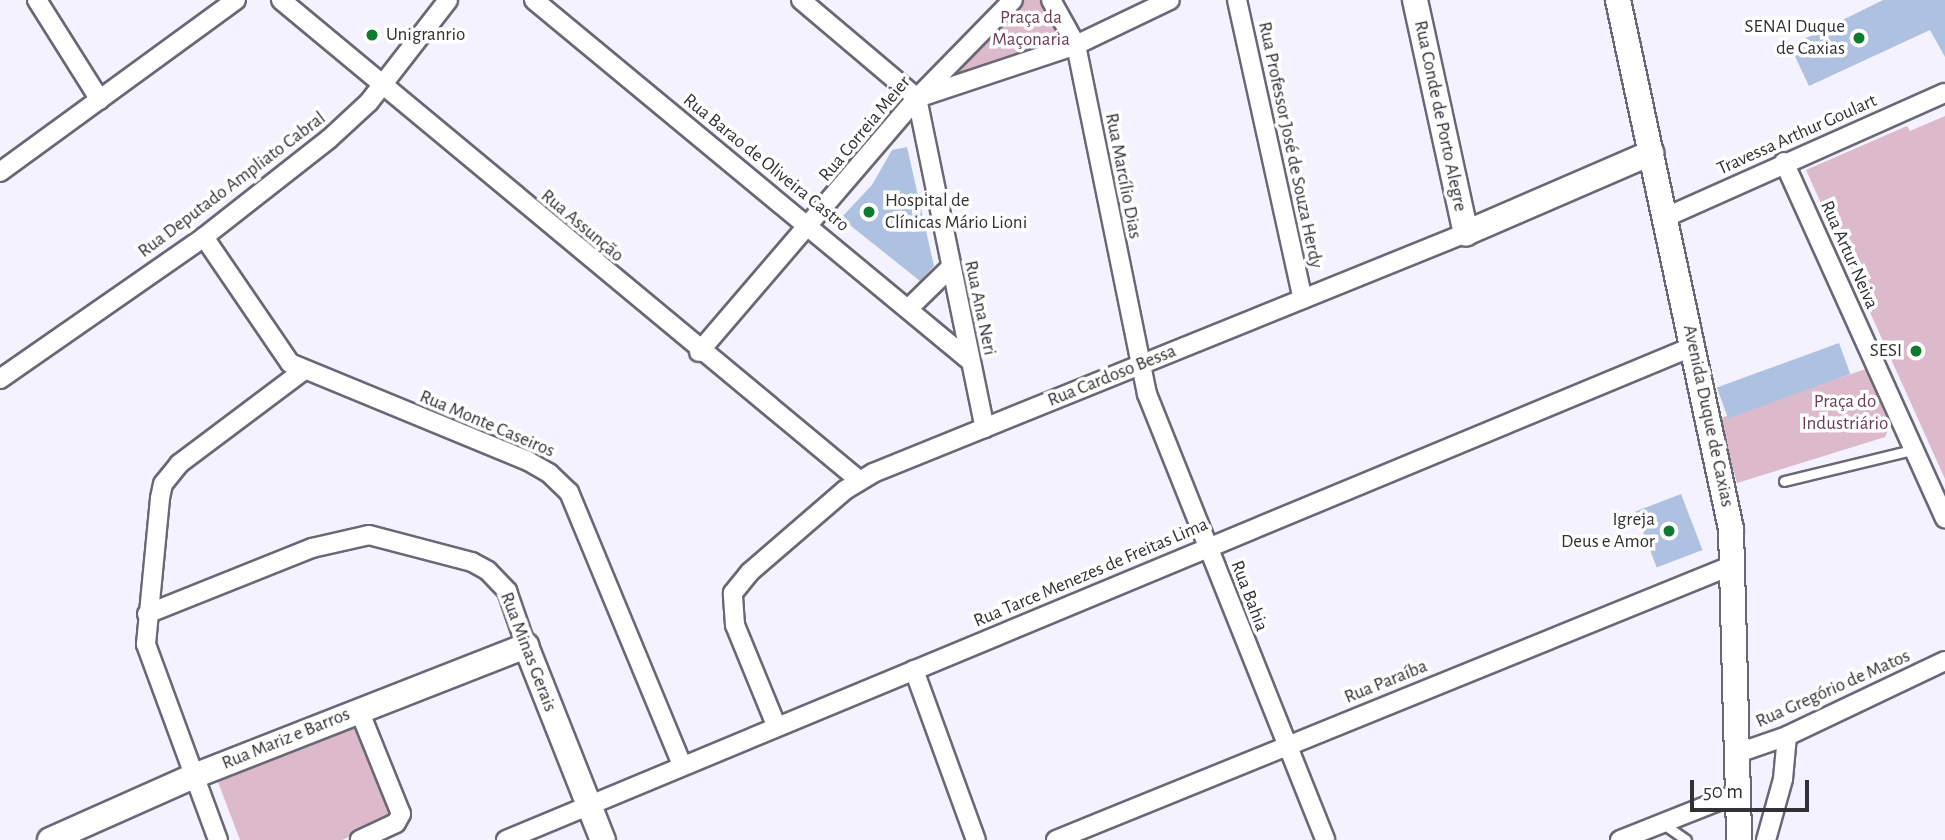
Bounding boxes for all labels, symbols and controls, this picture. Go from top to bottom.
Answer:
park label: Praça da Maçonaria [992,7,1070,51]
place label: SENAI Duque de Caxias [1745,16,1845,60]
street label: Rua Conde de Porto Alegre [1409,18,1471,214]
street label: Rua Professor José de Souza Herdy [1253,20,1327,270]
place label: Unigranrio [386,24,465,46]
marker: Unigranrio [364,27,380,43]
marker: SENAI Duque de Caxias [1851,30,1867,46]
street label: Rua Correia Meier [814,72,916,186]
street label: Rua Barao de Oliveira Castro [678,89,854,237]
street label: Travessa Arthur Goulart [1714,90,1880,180]
street label: Rua Deputado Ampliato Cabral [134,107,330,263]
street label: Rua Marcílio Dias [1100,111,1146,241]
street label: Rua Assunção [536,185,628,267]
place label: Hospital de Clínicas Mário Lioni [885,190,1027,234]
street label: Rua Artur Neiva [1815,197,1883,313]
marker: Hospital de Clínicas Mário Lioni [859,202,879,222]
street label: Rua Ana Neri [959,258,1001,358]
street label: Avenida Duque de Caxias [1678,323,1738,509]
street label: Rua Cardoso Bessa [1044,340,1180,412]
place label: SESI [1870,340,1902,362]
marker: SESI [1908,343,1924,359]
street label: Rua Monte Caseiros [416,385,558,463]
park label: Praça do Industriário [1802,391,1888,435]
place label: Igreja Deus e Amor [1561,509,1655,553]
street label: Rua Tarce Menezes de Freitas Lima [970,513,1212,633]
marker: Igreja Deus e Amor [1661,523,1677,539]
street label: Rua Bahia [1225,557,1273,635]
street label: Rua Minas Gerais [495,589,561,715]
street label: Rua Gregório de Matos [1752,645,1914,733]
street label: Rua Paraíba [1341,655,1431,709]
street label: Rua Mariz e Barros [219,703,353,775]
scale bar [1693,766,1812,810]
text: 50 m [1703,781,1743,802]

